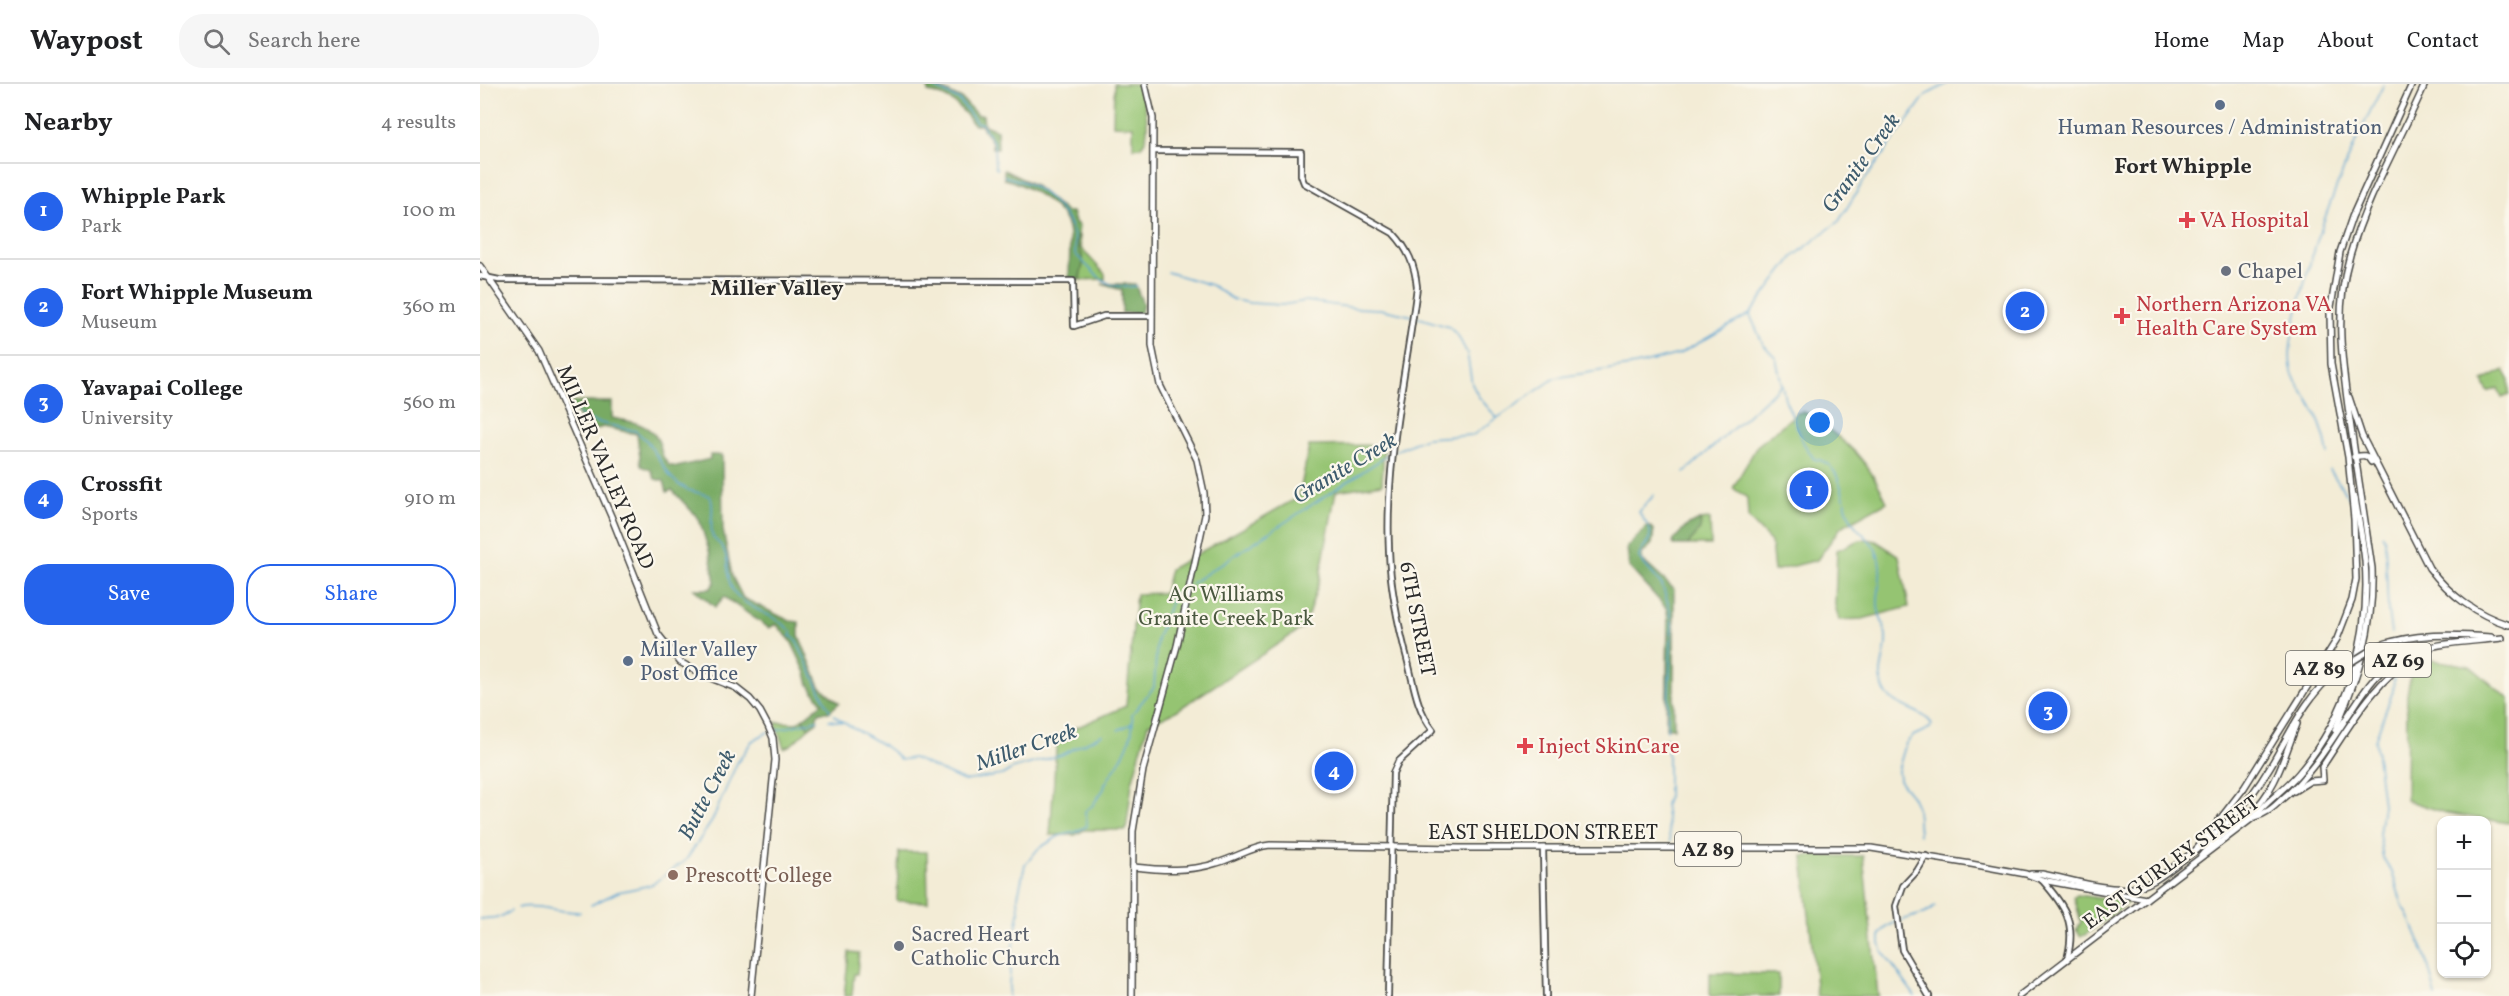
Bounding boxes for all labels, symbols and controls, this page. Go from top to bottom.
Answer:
search box [179,14,599,68]
text: Waypost [30,22,143,61]
icon: search [200,25,233,58]
text: Search here [248,26,360,57]
text: Home [2154,27,2209,56]
text: Map [2242,27,2284,56]
text: About [2317,27,2374,56]
text: Contact [2407,27,2479,56]
marker: Human Resources / Administration [2213,98,2227,112]
text: Nearby [24,105,113,141]
water label: Granite Creek [1815,107,1909,220]
text: 4 results [381,109,456,137]
place label: Human Resources / Administration [2057,114,2383,143]
district label: Fort Whipple [2114,152,2252,183]
text: Whipple Park [81,182,226,213]
text: 1 [39,197,48,225]
text: 100 m [402,197,456,225]
place label: VA Hospital [2200,207,2309,236]
marker: VA Hospital [2178,211,2196,229]
text: Park [81,213,122,241]
place label: Chapel [2238,258,2303,287]
marker: Chapel [2219,264,2233,278]
district label: Miller Valley [711,274,844,305]
text: Fort Whipple Museum [81,278,313,309]
pin: 2 [2006,288,2044,334]
place label: Northern Arizona VA Health Care System [2136,291,2332,344]
text: 2 [38,293,49,321]
text: 360 m [402,293,456,321]
marker: Northern Arizona VA Health Care System [2113,307,2131,325]
text: Museum [81,309,158,337]
street label: MILLER VALLEY ROAD [548,361,661,574]
text: Yavapai College [81,374,243,405]
text: 3 [38,389,49,417]
text: 560 m [403,389,456,417]
text: University [81,405,173,433]
your location [1805,408,1834,437]
water label: Granite Creek [1287,426,1403,513]
pin: 1 [1790,468,1828,512]
text: Crossfit [81,470,163,501]
text: 4 [37,485,50,513]
text: 910 m [404,485,456,513]
text: Sports [81,501,138,529]
street label: 6TH STREET [1391,559,1442,679]
button: Save [24,564,234,625]
button: Share [246,564,456,625]
park label: AC Williams Granite Creek Park [1138,581,1314,634]
place label: Miller Valley Post Office [640,636,758,689]
road number: AZ 69 [2365,643,2431,677]
road number: AZ 89 [2286,651,2352,685]
marker: Miller Valley Post Office [621,654,635,668]
pin: 3 [2028,688,2068,734]
water label: Miller Creek [971,717,1081,780]
place label: Inject SkinCare [1538,733,1680,762]
marker: Inject SkinCare [1516,737,1534,755]
water label: Butte Creek [671,744,745,846]
pin: 4 [1314,748,1354,794]
street label: EAST GURLEY STREET [2077,789,2266,937]
map controls [2437,816,2491,978]
button: + [2437,816,2491,870]
street label: EAST SHELDON STREET [1428,819,1658,848]
road number: AZ 89 [1675,832,1741,866]
place label: Prescott College [685,862,832,891]
marker: Prescott College [666,868,680,882]
button: − [2437,870,2491,924]
place label: Sacred Heart Catholic Church [911,921,1060,974]
button: locate [2437,924,2491,978]
marker: Sacred Heart Catholic Church [892,939,906,953]

